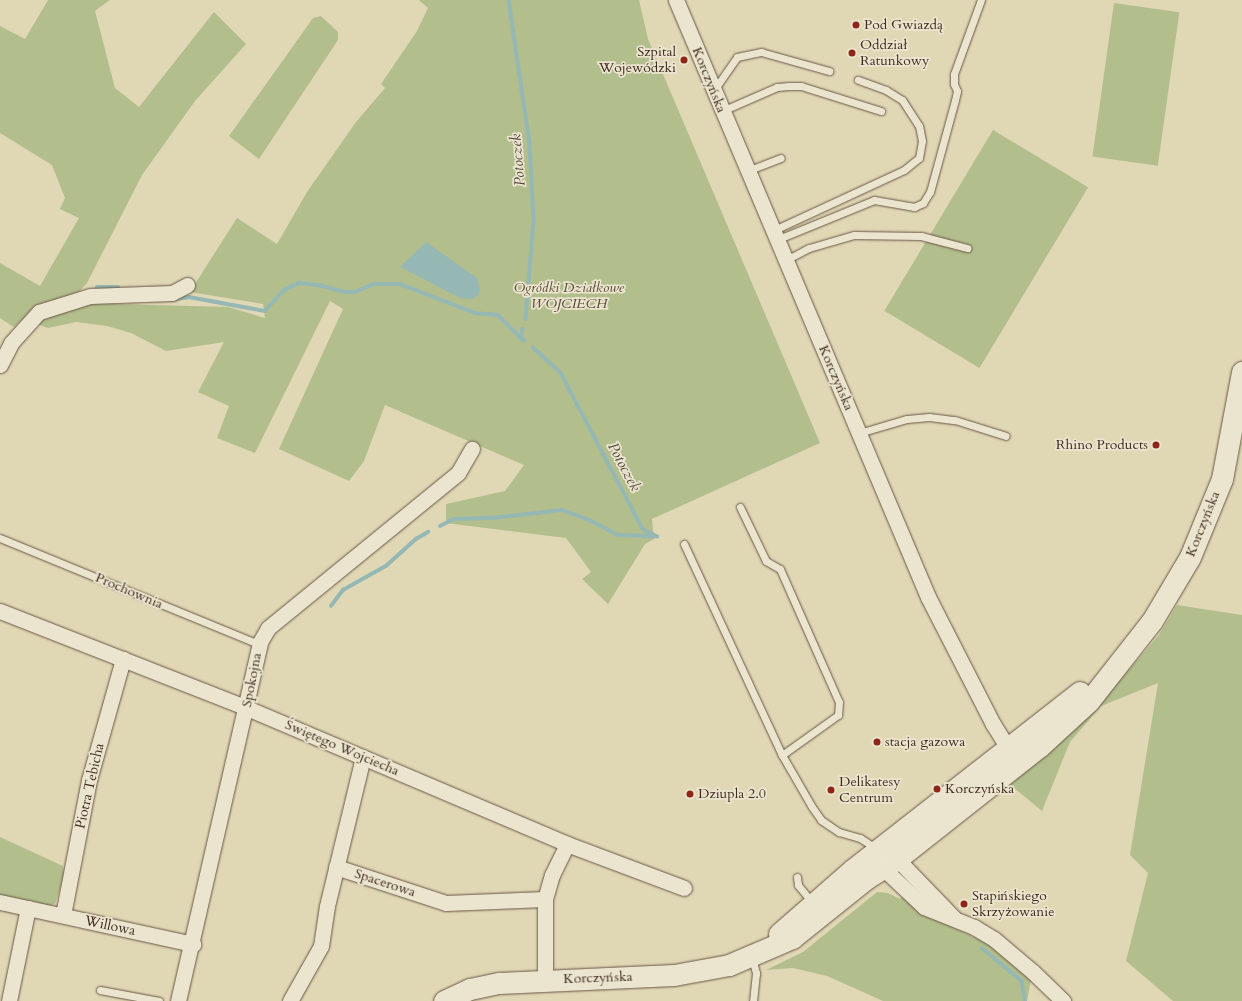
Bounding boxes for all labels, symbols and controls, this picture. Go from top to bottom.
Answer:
place label: Pod Gwiazdą [864,17,943,33]
marker: Pod Gwiazdą [851,20,861,30]
place label: Oddział Ratunkowy [860,37,929,70]
place label: Szpital Wojewódzki [599,44,676,76]
street label: Korczyńska [688,45,730,115]
marker: Oddział Ratunkowy [847,48,857,58]
marker: Szpital Wojewódzki [679,55,689,65]
water label: Potoczek [507,133,529,187]
park label: Ogródki Działkowe WOJCIECH [514,280,624,312]
street label: Korczyńska [815,343,857,413]
place label: Rhino Products [1056,437,1148,453]
water label: Potoczek [604,440,644,494]
marker: Rhino Products [1151,440,1161,450]
street label: Korczyńska [1182,489,1224,559]
street label: Prochownia [93,569,165,613]
street label: Spokojna [239,651,265,709]
street label: Świętego Wojciecha [282,716,402,780]
place label: stacja gazowa [885,734,965,750]
marker: stacja gazowa [872,737,882,747]
street label: Piotra Tebicha [72,742,108,830]
place label: Delikatesy Centrum [839,774,901,806]
place label: Korczyńska [945,781,1014,797]
marker: Korczyńska [932,784,942,794]
marker: Delikatesy Centrum [826,785,836,795]
place label: Dziupla 2.0 [698,786,766,802]
marker: Dziupla 2.0 [685,789,695,799]
street label: Spacerowa [352,865,418,901]
place label: Stapińskiego Skrzyżowanie [972,888,1055,920]
marker: Stapińskiego Skrzyżowanie [959,899,969,909]
street label: Willowa [83,912,137,940]
street label: Korczyńska [563,968,633,988]

